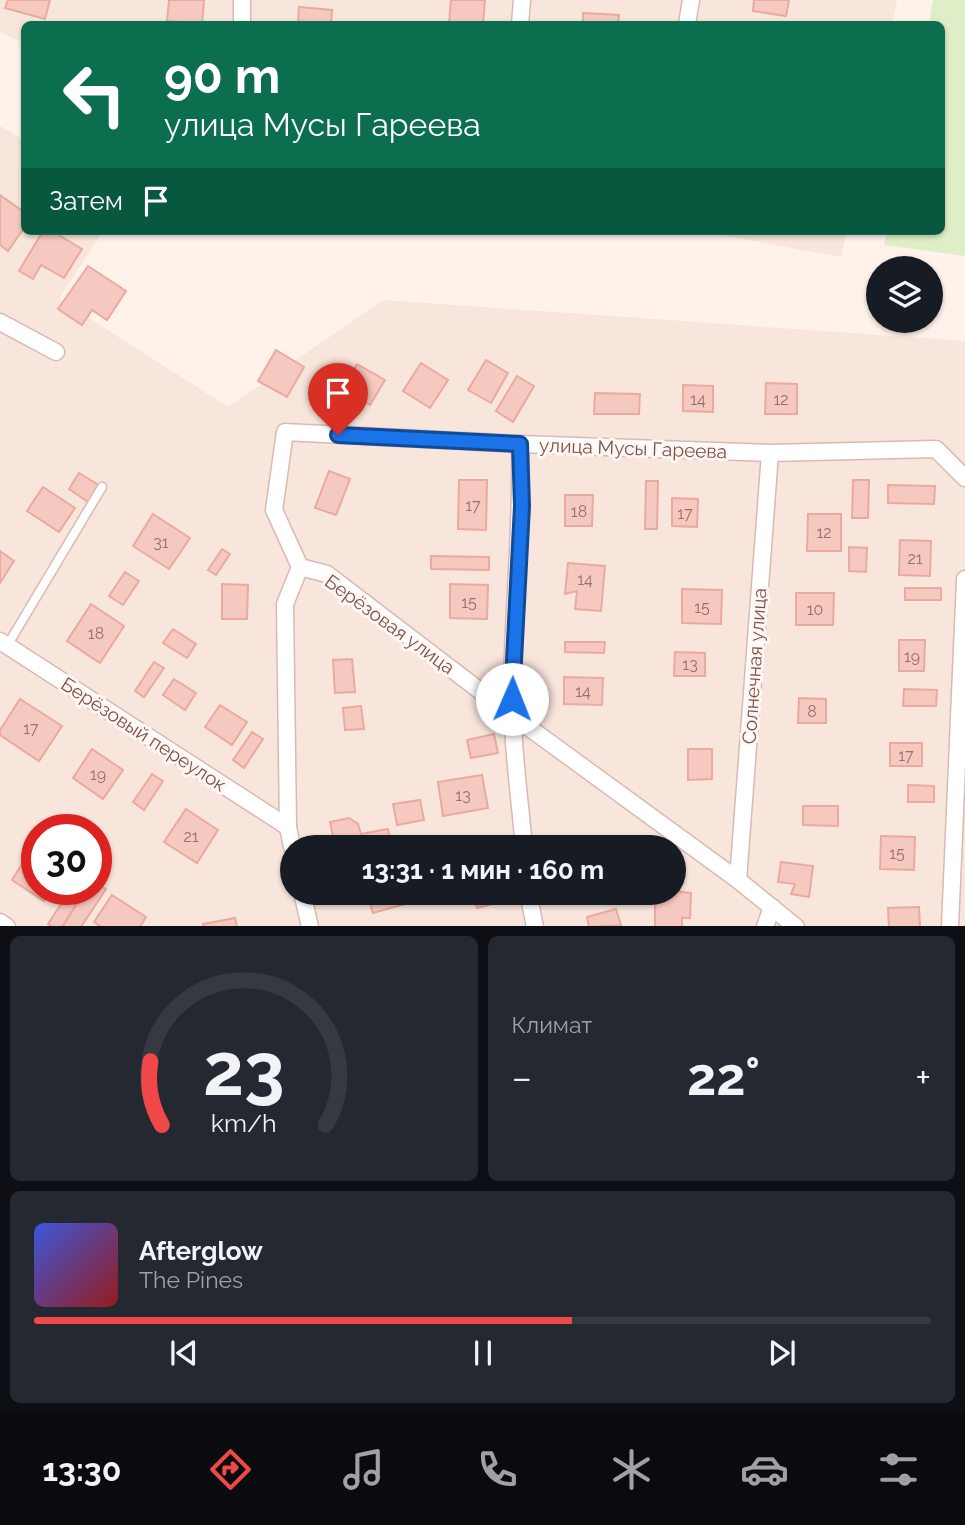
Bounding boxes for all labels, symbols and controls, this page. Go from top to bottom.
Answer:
text: 90 m [164,47,280,104]
icon: left [49,49,140,140]
text: улица Мусы Гареева [164,106,481,143]
icon: arrive [137,182,175,220]
text: Затем [49,186,123,216]
map controls [866,256,943,333]
button: layers [866,256,943,333]
pin [308,363,368,435]
icon: arrive [319,374,357,412]
house number: 14 [690,390,706,409]
house number: 12 [773,390,789,409]
street label: улица Мусы Гареева [539,434,727,462]
house number: 17 [465,496,481,515]
house number: 18 [571,502,587,521]
house number: 17 [677,504,693,523]
house number: 12 [816,523,832,542]
house number: 31 [153,533,169,552]
house number: 21 [907,549,923,568]
street label: Берёзовая улица [321,570,459,678]
house number: 14 [577,570,593,589]
street label: Солнечная улица [738,587,770,745]
house number: 15 [461,593,477,612]
house number: 15 [694,598,710,617]
house number: 10 [807,600,823,619]
house number: 18 [88,624,104,643]
house number: 19 [904,647,920,666]
house number: 13 [682,655,698,674]
position arrow [475,662,549,736]
street label: Берёзовый переулок [57,672,231,796]
house number: 14 [575,682,591,701]
house number: 8 [807,702,817,721]
house number: 17 [23,719,39,738]
house number: 17 [898,746,914,765]
house number: 19 [90,765,106,784]
house number: 13 [455,786,471,805]
speed limit sign: 30 [21,814,112,905]
house number: 21 [183,827,199,846]
house number: 15 [889,844,905,863]
text: 13:31 · 1 мин · 160 m [362,855,604,885]
text: Климат [512,1011,592,1038]
text: 23 [203,1027,285,1112]
text: 22° [687,1046,760,1107]
text: − [512,1055,532,1100]
text: + [915,1055,931,1100]
text: km/h [211,1107,277,1137]
text: Afterglow [139,1236,263,1266]
text: The Pines [139,1266,243,1293]
icon: previous [165,1334,203,1372]
icon: pause [464,1334,502,1372]
icon: next [763,1334,801,1372]
icon: directions [206,1445,255,1494]
icon: music [339,1445,388,1494]
icon: phone [473,1445,522,1494]
icon: climate [607,1445,656,1494]
icon: car [740,1445,789,1494]
icon: filters [874,1445,923,1494]
text: 13:30 [42,1451,121,1488]

